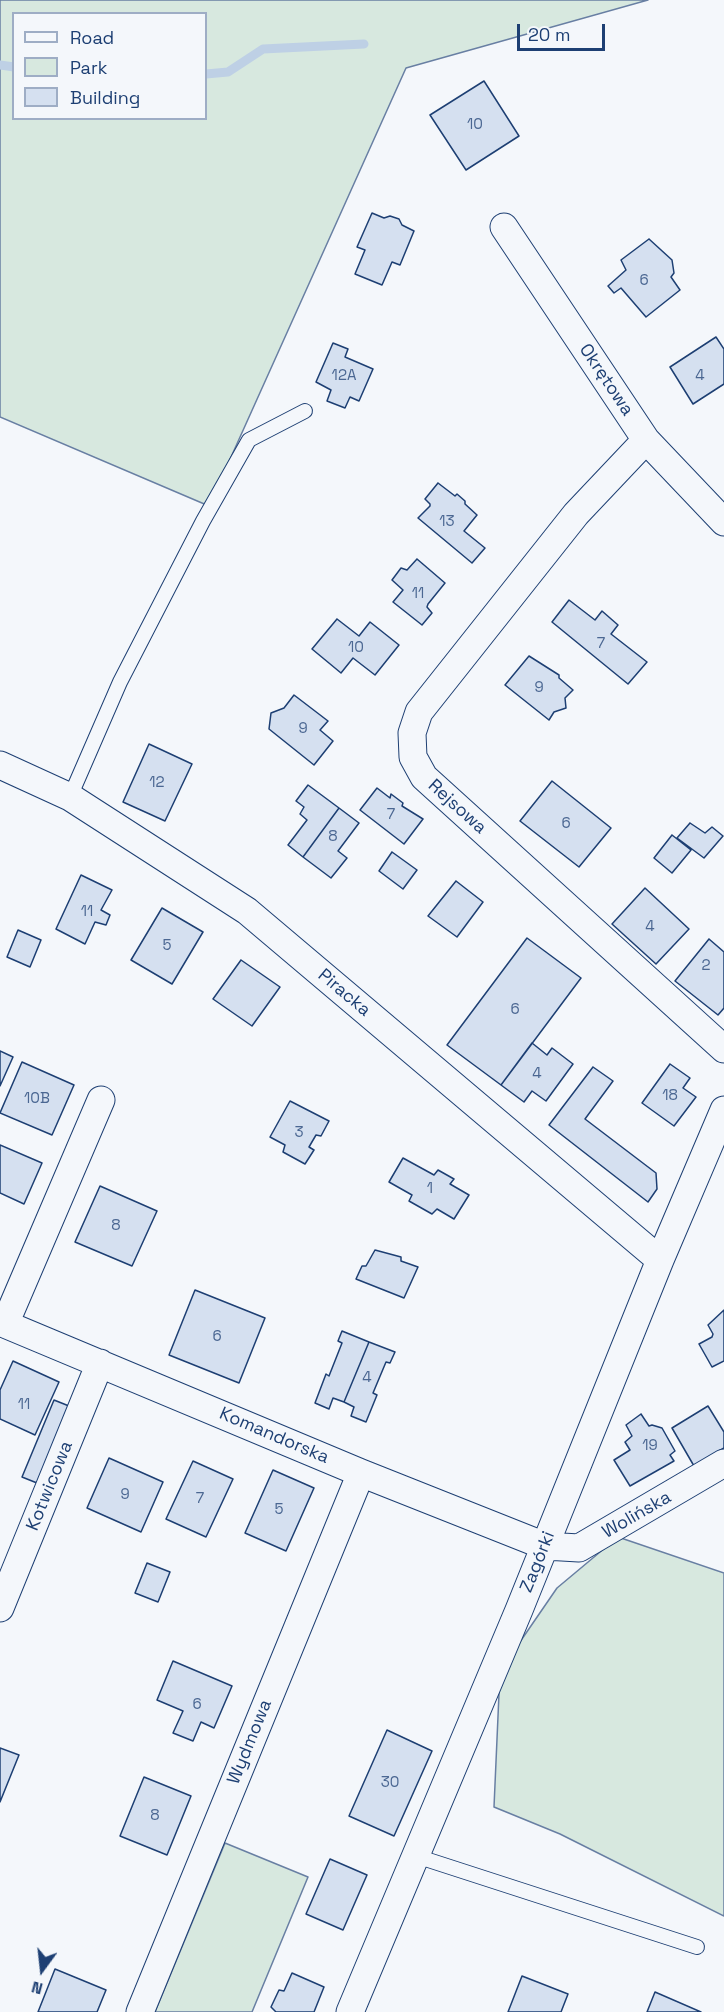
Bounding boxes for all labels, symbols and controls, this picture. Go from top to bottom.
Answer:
legend [12,12,207,120]
scale bar [520,12,608,50]
text: 20 m [528,23,571,46]
text: Road [70,26,114,49]
text: Park [70,56,107,79]
text: Building [70,86,140,109]
house number: 10 [467,116,483,134]
house number: 6 [639,272,649,290]
street label: Okrętowa [574,340,638,420]
house number: 12A [332,367,356,385]
house number: 4 [695,367,705,385]
house number: 13 [439,513,455,531]
house number: 11 [412,585,424,603]
house number: 7 [597,635,605,653]
house number: 10 [348,639,364,657]
house number: 9 [534,679,544,697]
house number: 9 [298,720,308,738]
house number: 12 [149,774,165,792]
street label: Rejsowa [423,775,491,839]
house number: 7 [387,806,395,824]
house number: 6 [561,815,571,833]
house number: 8 [328,828,338,846]
house number: 11 [81,903,93,921]
house number: 4 [645,918,655,936]
house number: 5 [163,937,171,955]
house number: 2 [701,957,711,975]
street label: Piracka [313,965,375,1021]
house number: 6 [510,1001,520,1019]
house number: 4 [532,1065,542,1083]
house number: 18 [662,1087,678,1105]
house number: 10B [24,1090,50,1108]
house number: 3 [294,1124,304,1142]
house number: 1 [427,1180,433,1198]
house number: 8 [111,1217,121,1235]
house number: 6 [212,1328,222,1346]
house number: 4 [362,1369,372,1387]
house number: 11 [18,1396,30,1414]
street label: Komandorska [216,1403,332,1469]
house number: 19 [642,1437,658,1455]
street label: Kotwicowa [22,1438,78,1534]
house number: 9 [120,1486,130,1504]
street label: Wolińska [599,1487,675,1543]
house number: 7 [196,1490,204,1508]
house number: 5 [275,1501,283,1519]
street label: Zagórki [516,1528,560,1596]
house number: 6 [192,1696,202,1714]
street label: Wydmowa [223,1697,277,1787]
house number: 30 [381,1774,399,1792]
house number: 8 [150,1807,160,1825]
north arrow [12,1940,72,2000]
text: N [29,1976,45,1999]

